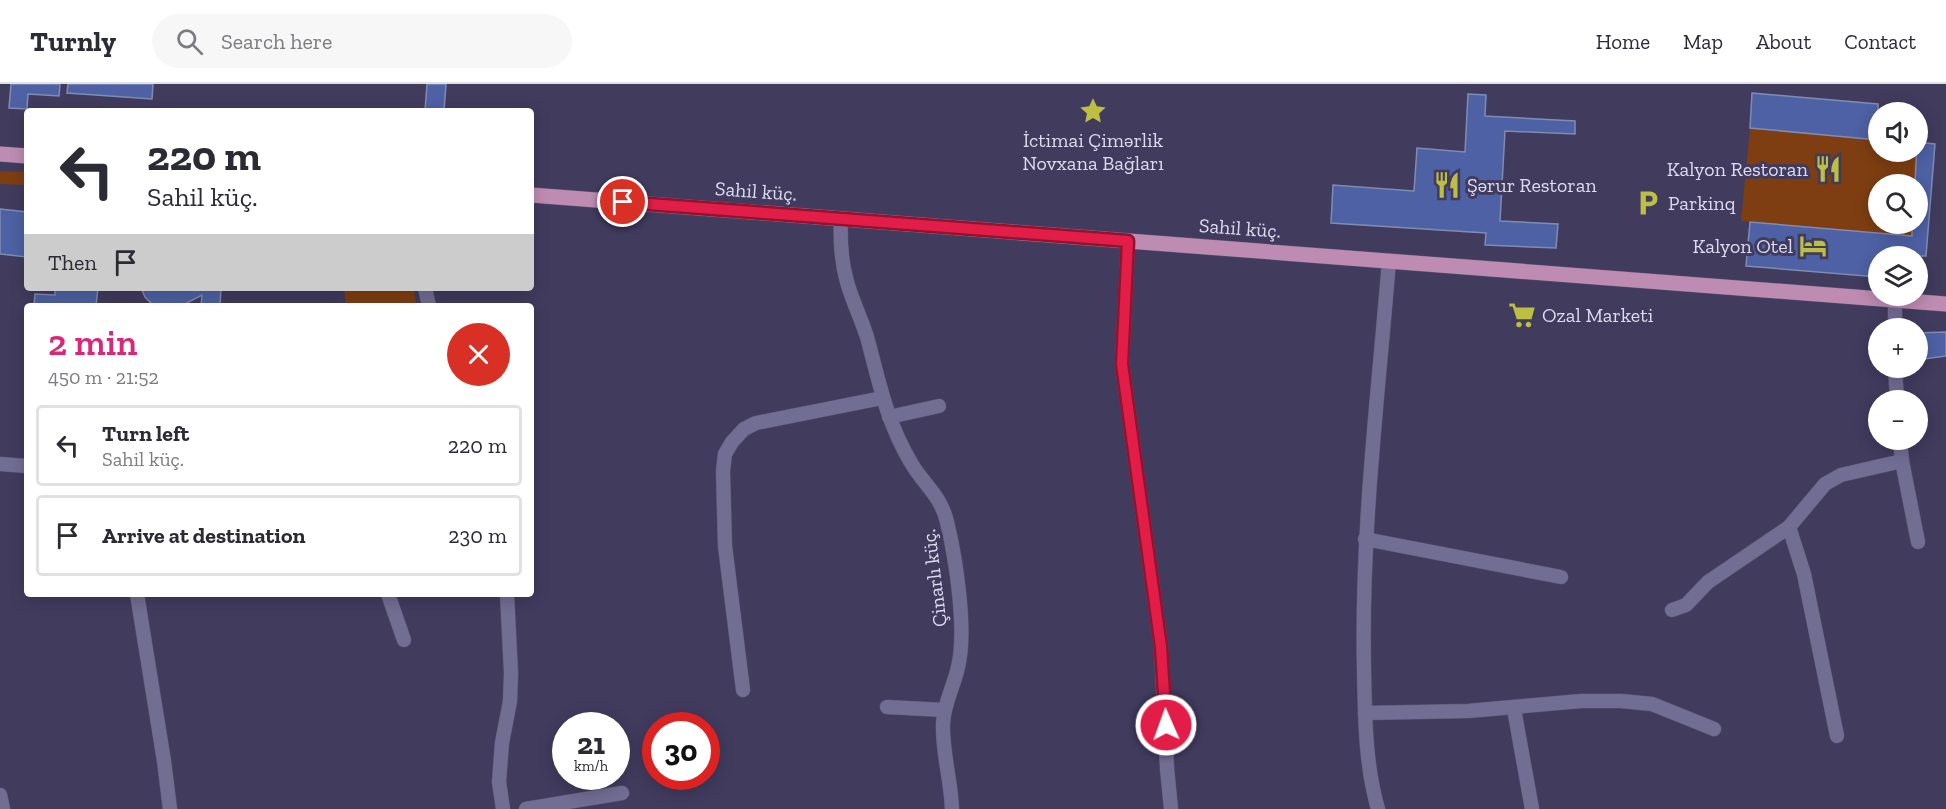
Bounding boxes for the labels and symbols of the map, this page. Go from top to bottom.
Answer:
place icon: İctimai Çimərlik Novxana Bağları [1078,96,1108,126]
place label: İctimai Çimərlik Novxana Bağları [1022,128,1164,175]
restaurant icon: Kalyon Restoran [1813,154,1843,184]
place label: Kalyon Restoran [1667,157,1809,181]
restaurant icon: Şərur Restoran [1432,170,1462,200]
place label: Şərur Restoran [1467,173,1597,197]
pin [597,176,648,227]
street label: Sahil küç. [714,176,798,206]
parking icon: Parkinq [1633,188,1663,218]
place label: Parkinq [1668,191,1736,215]
street label: Sahil küç. [1198,213,1282,243]
hotel icon: Kalyon Otel [1798,231,1828,261]
place label: Kalyon Otel [1693,234,1793,258]
supermarket icon: Ozal Marketi [1507,300,1537,330]
place label: Ozal Marketi [1542,303,1654,327]
street label: Çinarlı küç. [916,528,952,628]
position arrow [1134,693,1198,757]
speed limit sign: 30 [642,712,720,790]

